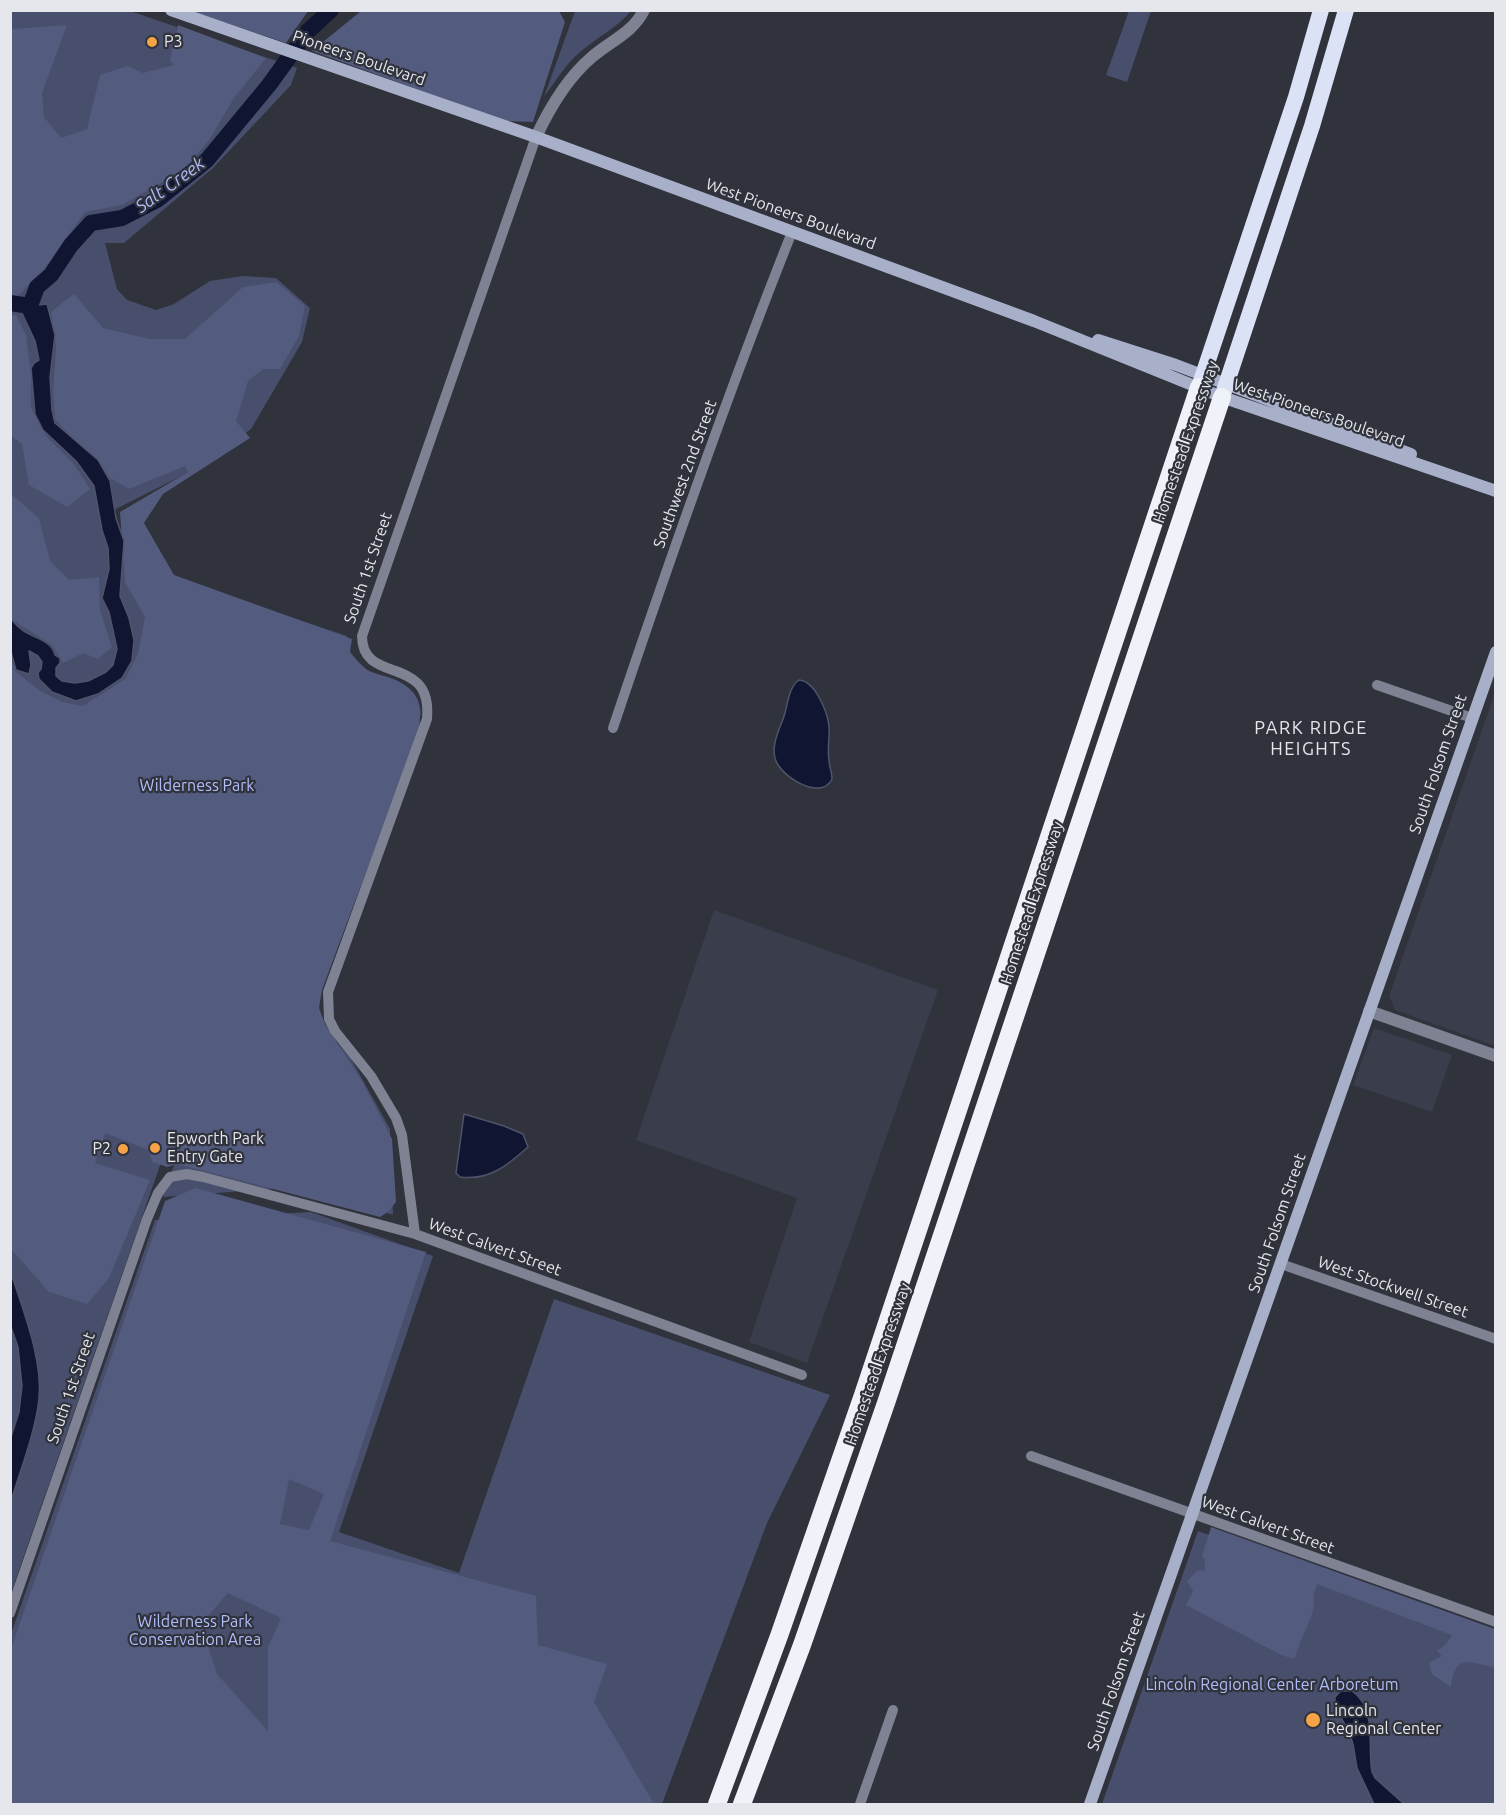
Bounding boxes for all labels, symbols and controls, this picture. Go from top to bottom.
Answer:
street label: Pioneers Boulevard [290,26,428,90]
place label: P3 [164,32,183,52]
marker: P3 [145,35,159,49]
water label: Salt Creek [131,153,209,217]
street label: West Pioneers Boulevard [703,174,879,254]
street label: Homestead Expressway [1149,358,1223,526]
street label: West Pioneers Boulevard [1231,375,1407,451]
street label: Southwest 2nd Street [649,397,721,551]
street label: South 1st Street [340,510,396,626]
street label: South Folsom Street [1405,692,1471,836]
district label: PARK RIDGE HEIGHTS [1254,717,1368,760]
park label: Wilderness Park [140,776,254,796]
street label: Homestead Expressway [997,819,1067,987]
place label: Epworth Park Entry Gate [167,1129,264,1167]
place label: P2 [92,1139,111,1159]
marker: Epworth Park Entry Gate [148,1141,162,1155]
marker: P2 [116,1142,130,1156]
street label: South Folsom Street [1244,1151,1310,1295]
street label: West Calvert Street [426,1214,564,1280]
street label: West Stockwell Street [1315,1252,1471,1322]
street label: Homestead Expressway [841,1280,915,1448]
street label: South 1st Street [43,1330,99,1446]
street label: West Calvert Street [1199,1492,1337,1558]
street label: South Folsom Street [1083,1609,1149,1753]
park label: Wilderness Park Conservation Area [129,1612,261,1650]
park label: Lincoln Regional Center Arboretum [1145,1675,1399,1695]
place label: Lincoln Regional Center [1326,1701,1441,1739]
marker: Lincoln Regional Center [1304,1711,1322,1729]

